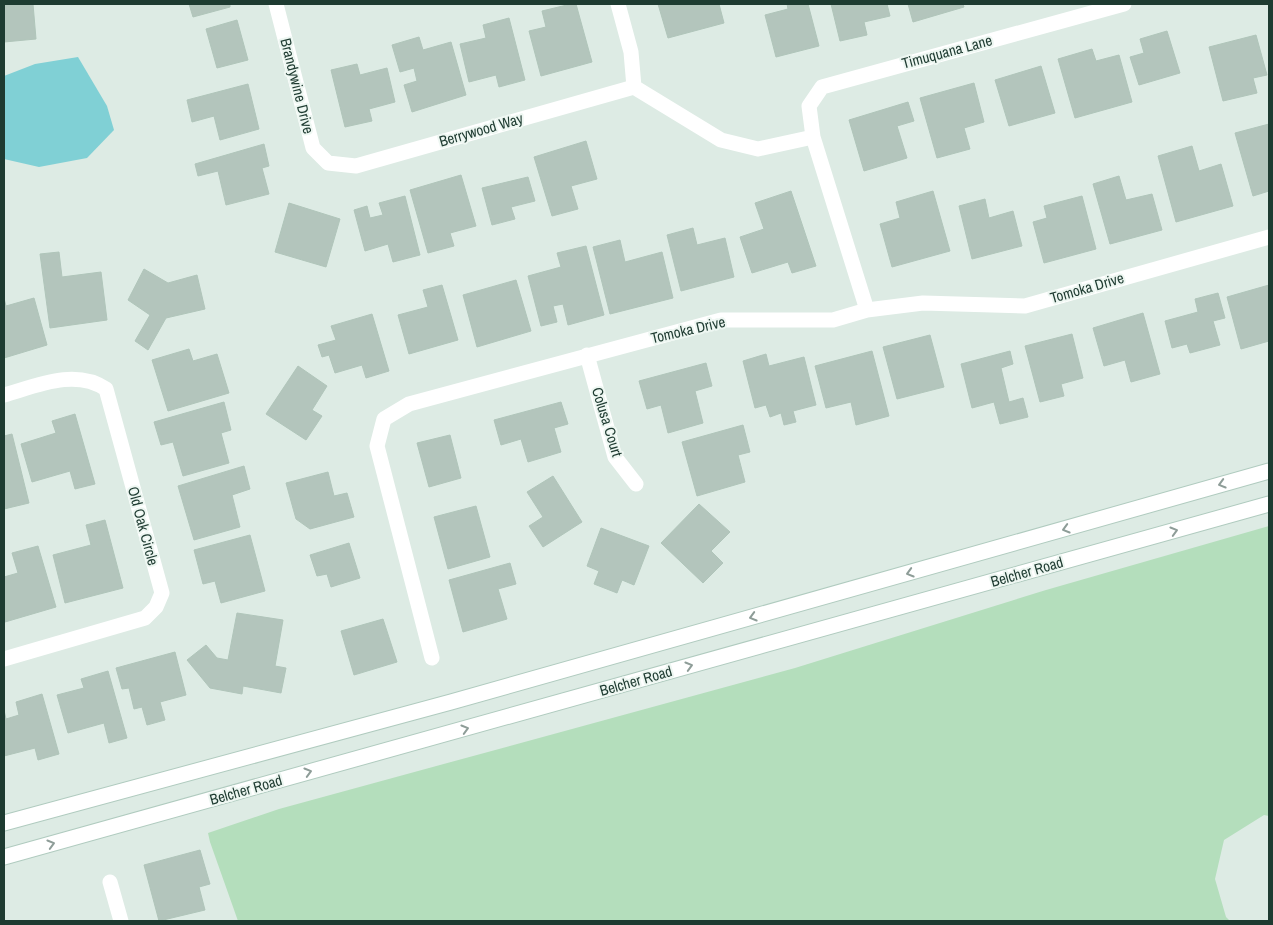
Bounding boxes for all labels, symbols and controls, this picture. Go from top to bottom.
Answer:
street label: Timuquana Lane [899,29,995,74]
street label: Brandywine Drive [275,36,320,136]
street label: Berrywood Way [436,107,526,152]
street label: Tomoka Drive [1048,267,1126,308]
street label: Tomoka Drive [649,311,727,348]
street label: Colusa Court [587,384,628,460]
one-way arrow [1219,479,1227,489]
street label: Old Oak Circle [123,484,164,568]
one-way arrow [1062,523,1071,533]
one-way arrow [1170,526,1178,536]
street label: Belcher Road [988,551,1066,592]
one-way arrow [906,567,914,577]
one-way arrow [750,611,758,621]
street label: Belcher Road [597,660,675,701]
one-way arrow [684,661,693,672]
one-way arrow [460,724,468,734]
one-way arrow [304,768,312,778]
street label: Belcher Road [207,769,285,810]
one-way arrow [46,840,54,850]

